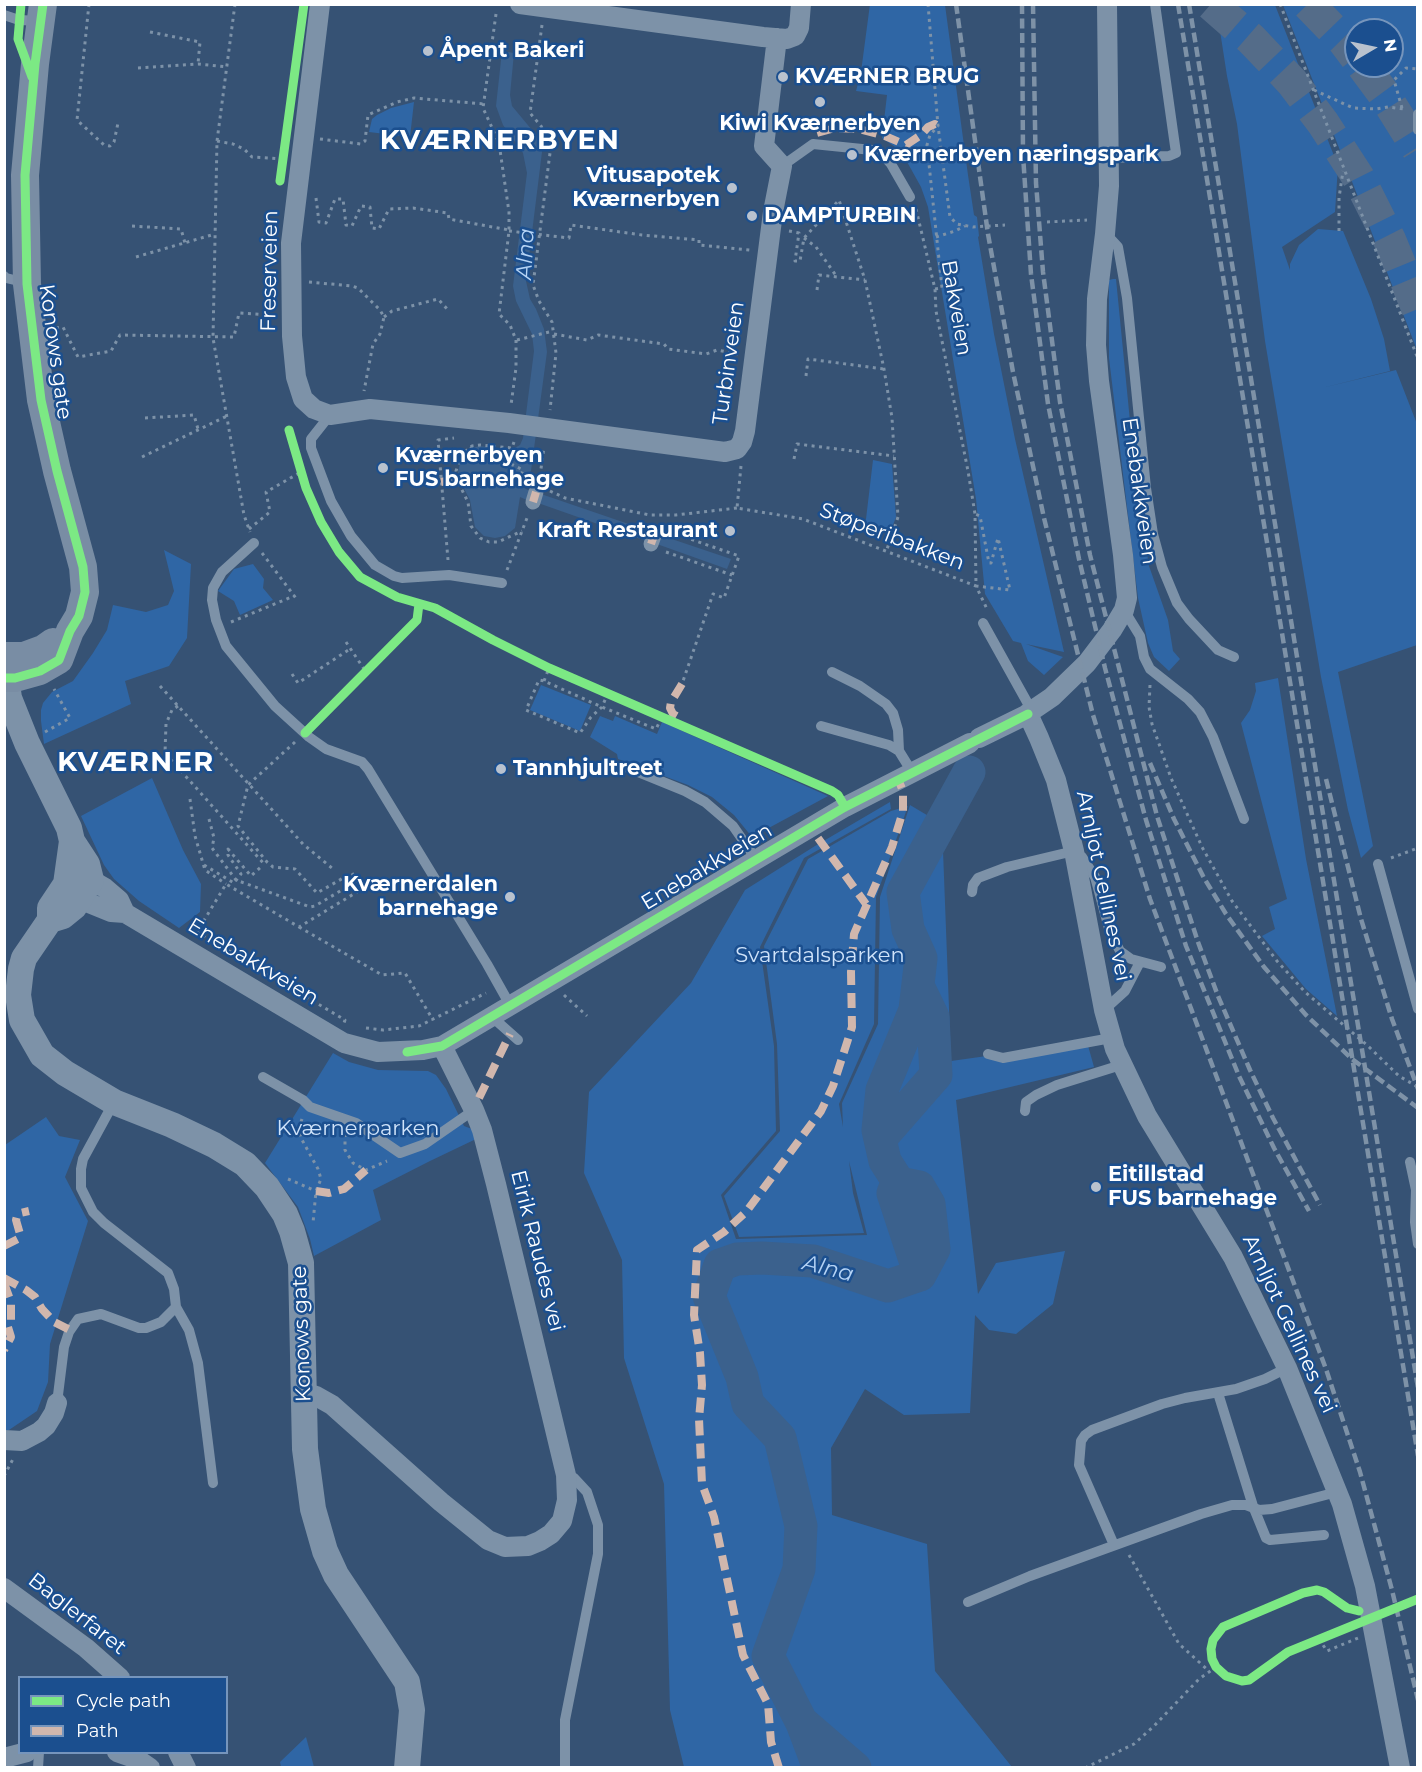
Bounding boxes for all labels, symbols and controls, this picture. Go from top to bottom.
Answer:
north arrow [1344,18,1404,78]
place label: Åpent Bakeri [440,38,584,64]
text: N [1380,38,1401,53]
marker: Åpent Bakeri [421,44,435,58]
place label: KVÆRNER BRUG [795,64,979,90]
marker: KVÆRNER BRUG [776,70,790,84]
marker: Kiwi Kværnerbyen [813,95,827,109]
place label: Kiwi Kværnerbyen [719,111,921,137]
district label: KVÆRNERBYEN [380,125,620,157]
place label: Kværnerbyen næringspark [864,142,1159,168]
marker: Kværnerbyen næringspark [845,148,859,162]
place label: Vitusapotek Kværnerbyen [572,163,720,213]
marker: Vitusapotek Kværnerbyen [725,181,739,195]
place label: DAMPTURBIN [764,203,916,229]
marker: DAMPTURBIN [745,209,759,223]
street label: Freserveien [256,210,284,332]
water label: Alna [511,228,541,280]
street label: Bakveien [935,258,977,358]
street label: Konows gate [33,283,77,421]
street label: Turbinveien [708,300,750,426]
street label: Enebakkveien [1116,416,1162,566]
place label: Kværnerbyen FUS barnehage [395,443,564,493]
marker: Kværnerbyen FUS barnehage [376,461,390,475]
street label: Støperibakken [816,498,968,576]
place label: Kraft Restaurant [537,518,718,544]
marker: Kraft Restaurant [723,524,737,538]
district label: KVÆRNER [57,747,215,779]
place label: Tannhjultreet [513,756,663,782]
marker: Tannhjultreet [494,762,508,776]
street label: Arnljot Gellines vei [1071,788,1135,984]
street label: Enebakkveien [637,818,777,916]
place label: Kværnerdalen barnehage [343,872,498,922]
marker: Kværnerdalen barnehage [503,890,517,904]
street label: Enebakkveien [183,913,323,1011]
park label: Svartdalsparken [735,943,905,969]
park label: Kværnerparken [276,1116,440,1142]
place label: Eitillstad FUS barnehage [1108,1162,1277,1212]
street label: Eirik Raudes vei [505,1168,569,1334]
marker: Eitillstad FUS barnehage [1089,1180,1103,1194]
street label: Arnljot Gellines vei [1237,1231,1341,1417]
water label: Alna [800,1250,856,1288]
street label: Konows gate [287,1265,317,1403]
street label: Baglerfaret [23,1568,131,1660]
legend [18,1676,228,1754]
text: Cycle path [76,1690,171,1712]
text: Path [76,1720,119,1742]

